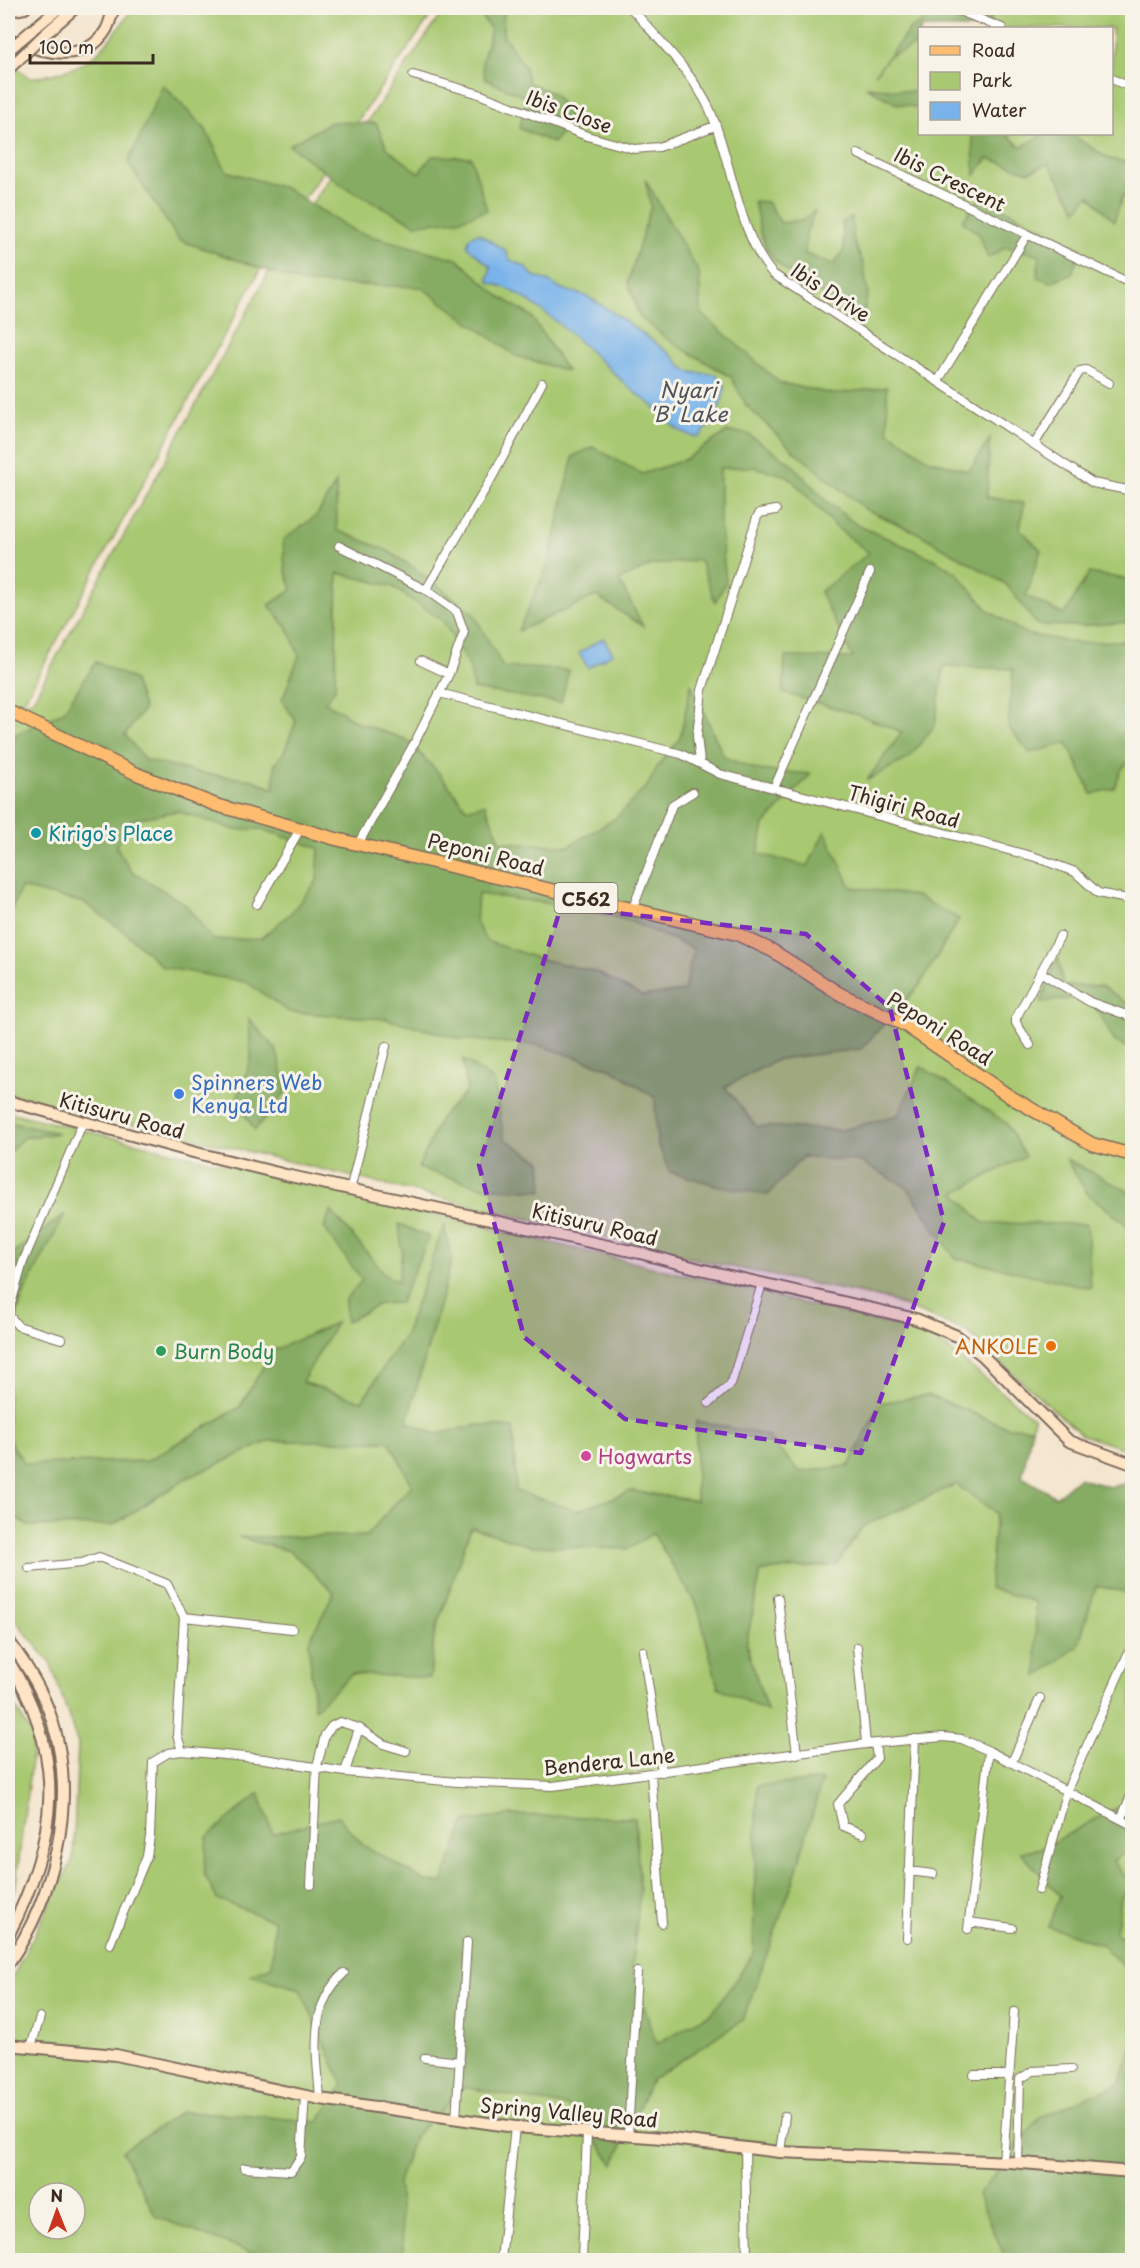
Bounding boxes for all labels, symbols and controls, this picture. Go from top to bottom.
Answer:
scale bar [30,27,153,65]
legend [918,27,1113,135]
text: 100 m [39,33,94,60]
text: Road [972,36,1016,63]
text: Park [972,66,1012,93]
street label: Ibis Close [522,82,616,140]
text: Water [972,96,1027,123]
street label: Ibis Crescent [889,139,1011,219]
street label: Ibis Drive [785,255,877,329]
water label: Nyari 'B' Lake [649,373,729,429]
street label: Thigiri Road [845,777,963,835]
place label: Kirigo's Place [48,818,173,848]
street label: Peponi Road [424,825,548,883]
marker: Kirigo's Place [29,826,43,840]
road number: C562 [554,883,618,913]
street label: Peponi Road [881,984,999,1072]
place label: Spinners Web Kenya Ltd [191,1067,322,1120]
street label: Kitisuru Road [56,1084,188,1146]
marker: Spinners Web Kenya Ltd [172,1087,186,1101]
street label: Kitisuru Road [529,1195,661,1253]
place label: ANKOLE [955,1331,1039,1361]
place label: Burn Body [173,1336,274,1366]
marker: ANKOLE [1044,1339,1058,1353]
marker: Burn Body [154,1344,168,1358]
place label: Hogwarts [598,1441,692,1471]
marker: Hogwarts [579,1449,593,1463]
street label: Bendera Lane [542,1739,676,1783]
street label: Spring Valley Road [479,2089,659,2135]
north arrow [27,2181,87,2241]
text: N [50,2183,63,2207]

